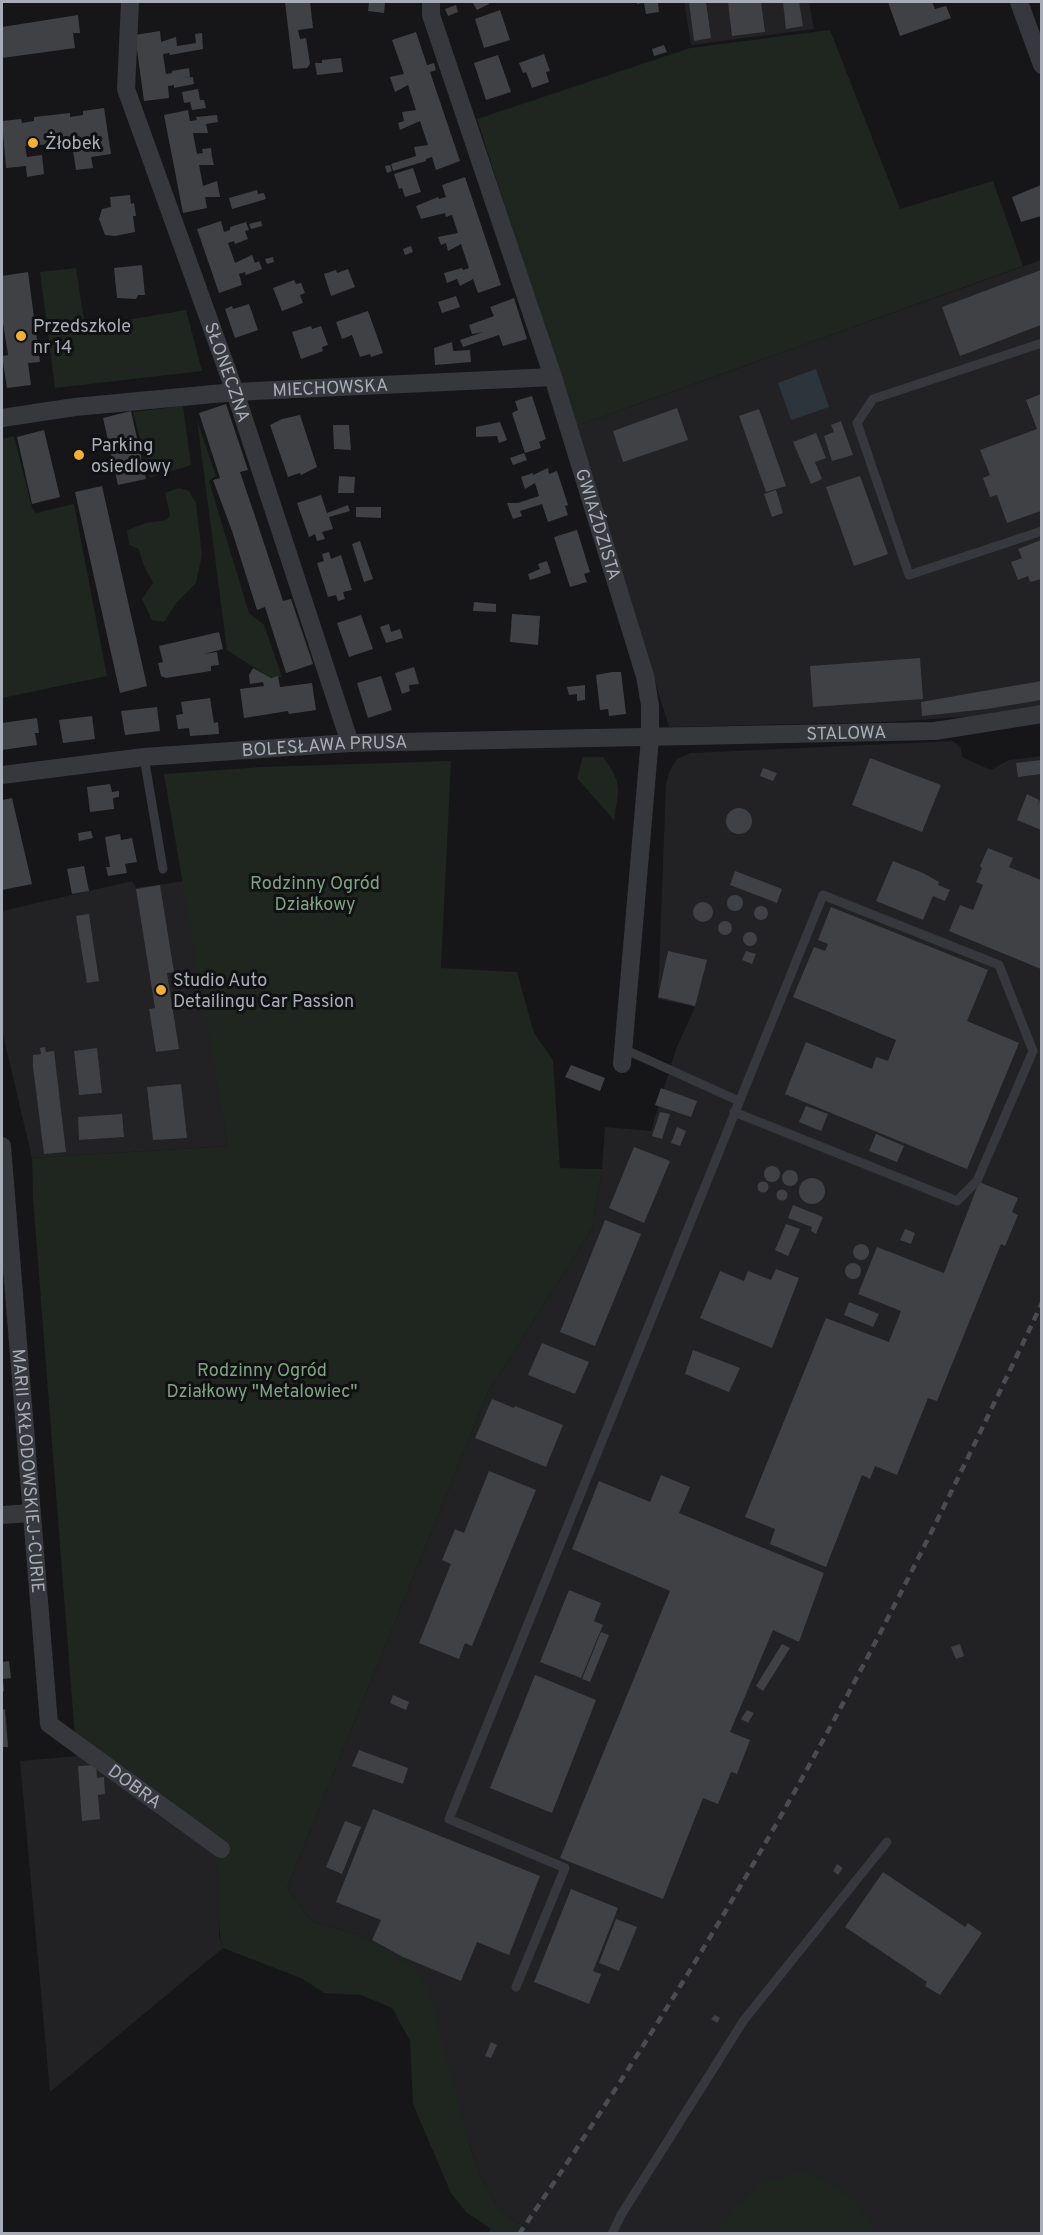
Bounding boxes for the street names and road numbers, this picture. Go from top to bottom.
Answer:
street label: SŁONECZNA [198,320,254,426]
street label: MIECHOWSKA [272,375,389,403]
street label: GWIAŹDZISTA [569,466,625,583]
street label: STALOWA [806,722,887,747]
street label: BOLESŁAWA PRUSA [241,732,408,763]
street label: MARII SKŁODOWSKIEJ-CURIE [6,1348,48,1594]
street label: DOBRA [103,1760,165,1815]

